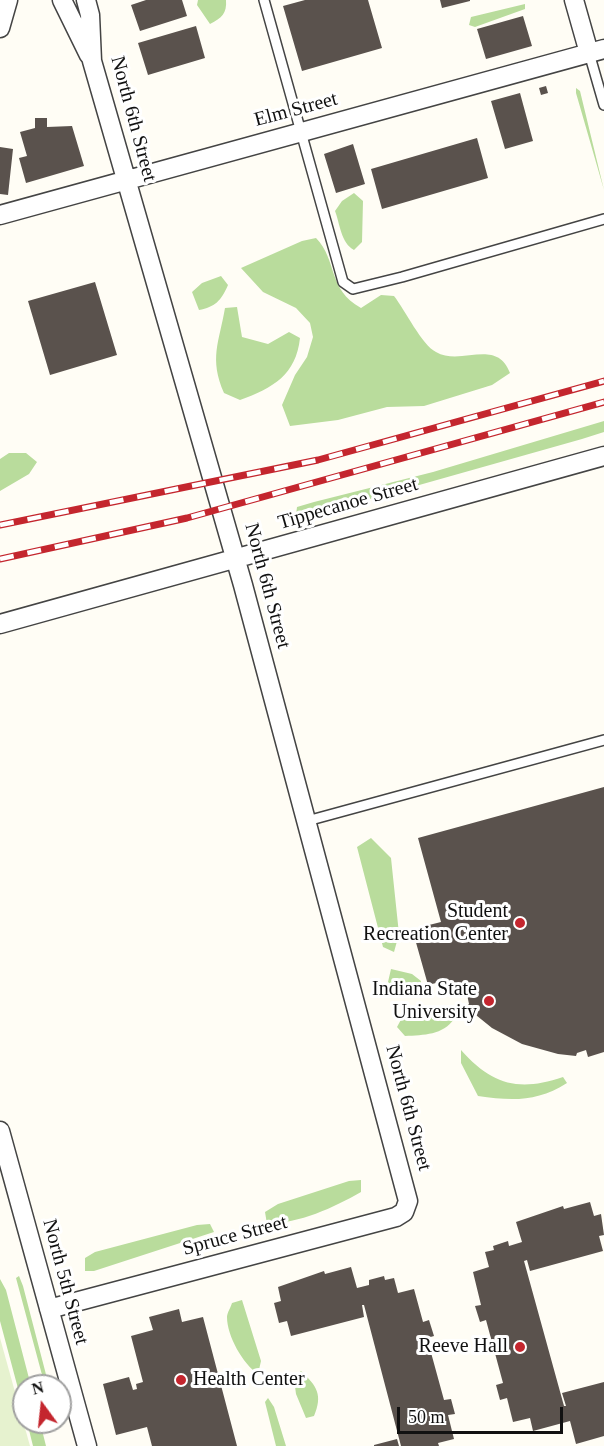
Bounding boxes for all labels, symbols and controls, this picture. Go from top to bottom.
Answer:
street label: North 6th Street [105,54,161,184]
street label: Elm Street [252,87,340,133]
street label: Tippecanoe Street [275,473,421,535]
street label: North 6th Street [239,521,295,651]
place label: Student Recreation Center [363,900,508,947]
marker: Student Recreation Center [513,916,527,930]
place label: Indiana State University [372,978,477,1025]
marker: Indiana State University [482,994,496,1008]
street label: North 6th Street [380,1043,436,1173]
street label: Spruce Street [180,1211,290,1261]
street label: North 5th Street [37,1217,93,1347]
place label: Reeve Hall [419,1335,508,1359]
marker: Reeve Hall [513,1340,527,1354]
place label: Health Center [193,1368,305,1392]
marker: Health Center [174,1373,188,1387]
north arrow [12,1374,72,1434]
text: N [30,1378,46,1398]
scale bar [400,1395,566,1433]
text: 50 m [408,1407,445,1427]

